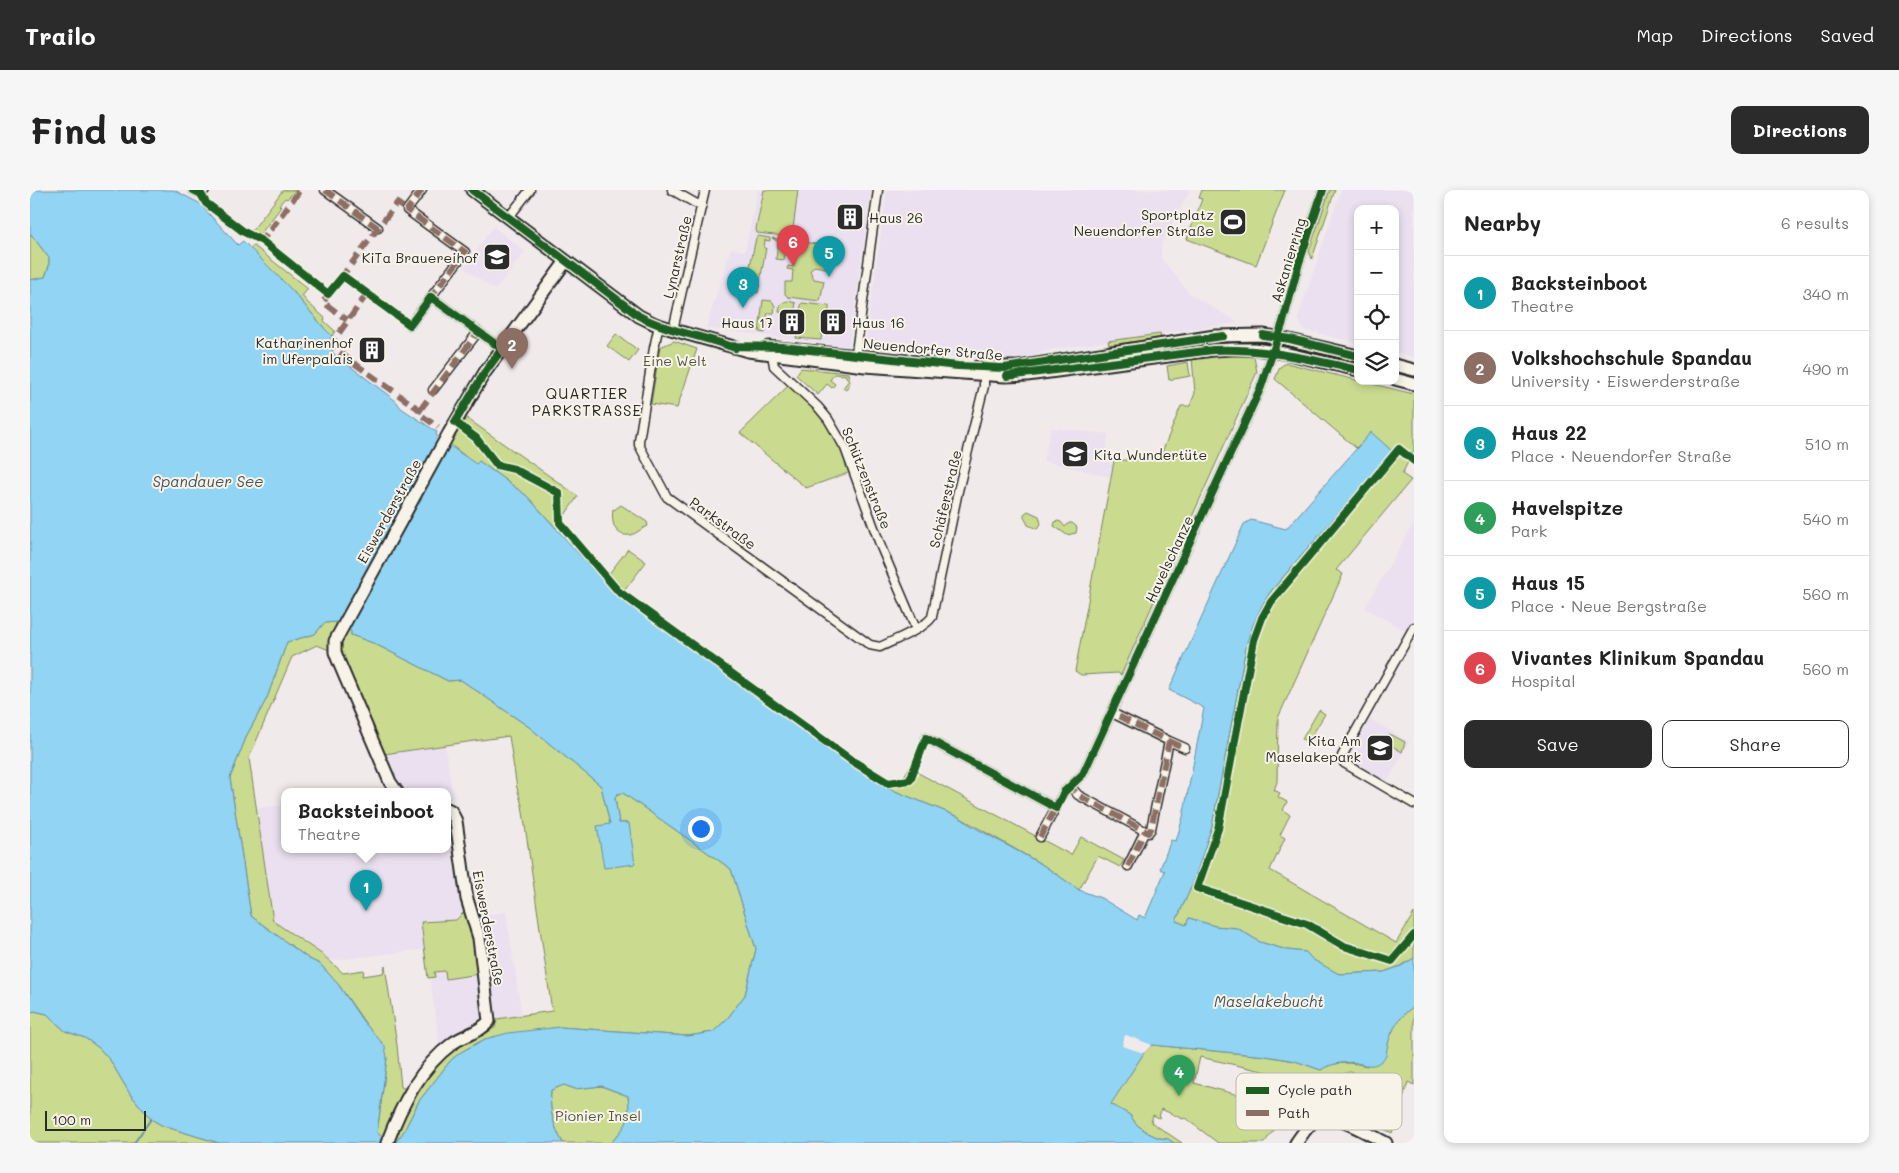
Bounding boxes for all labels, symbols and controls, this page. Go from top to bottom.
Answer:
text: Trailo [25,20,96,51]
text: Map [1636,23,1673,47]
text: Directions [1701,23,1793,47]
text: Saved [1821,23,1874,47]
button: Directions [1731,106,1869,154]
text: Find us [30,107,157,153]
building icon: Haus 26 [835,202,865,232]
place label: Sportplatz Neuendorfer Straße [1074,205,1214,240]
map controls [1354,205,1399,385]
button: + [1354,205,1399,250]
sports icon: Sportplatz Neuendorfer Straße [1218,207,1248,237]
place label: Haus 26 [869,208,923,227]
text: Nearby [1464,209,1541,236]
text: 6 results [1781,212,1849,233]
street label: Lynarstraße [658,214,696,300]
street label: Askanierring [1266,215,1310,305]
pin: 6 [777,225,809,266]
pin: 5 [813,236,845,277]
school or university icon: KiTa Brauereihof [482,242,512,272]
place label: KiTa Brauereihof [362,248,479,267]
button: − [1354,250,1399,295]
pin: 3 [727,267,759,308]
text: Backsteinboot [1511,270,1647,295]
text: 1 [1476,283,1484,304]
text: 340 m [1802,283,1849,304]
button: locate [1354,295,1399,340]
text: Theatre [1511,295,1574,316]
building icon: Haus 17 [777,307,807,337]
building icon: Haus 16 [818,307,848,337]
place label: Haus 17 [721,313,773,332]
place label: Haus 16 [852,313,904,332]
pin: 2 [496,328,528,369]
place label: Katharinenhof im Uferpalais [256,333,354,368]
street label: Neuendorfer Straße [862,333,1004,365]
building icon: Katharinenhof im Uferpalais [357,335,387,365]
button: layers [1354,340,1399,385]
text: Volkshochschule Spandau [1511,345,1752,370]
park label: Eine Welt [643,351,707,370]
text: 2 [1476,358,1484,379]
text: 490 m [1802,358,1849,379]
text: University · Eiswerderstraße [1511,370,1740,391]
district label: QUARTIER PARKSTRASSE [532,383,642,420]
text: Haus 22 [1511,420,1587,445]
street label: Schützenstraße [838,424,896,532]
text: 3 [1475,433,1485,454]
text: 510 m [1805,433,1849,454]
school or university icon: Kita Wundertüte [1060,439,1090,469]
place label: Kita Wundertüte [1094,445,1207,464]
text: Place · Neuendorfer Straße [1511,445,1732,466]
street label: Schäferstraße [924,448,966,550]
street label: Eiswerderstraße [352,455,426,567]
water label: Spandauer See [152,471,264,491]
street label: Parkstraße [686,492,760,554]
text: Havelspitze [1511,495,1623,520]
text: 4 [1475,508,1485,529]
text: 540 m [1803,508,1849,529]
street label: Havelschanze [1140,512,1198,606]
text: Park [1511,520,1547,541]
text: Haus 15 [1511,570,1585,595]
text: 5 [1475,583,1485,604]
text: 560 m [1802,583,1849,604]
text: Place · Neue Bergstraße [1511,595,1707,616]
text: Vivantes Klinikum Spandau [1511,645,1765,670]
text: 6 [1475,658,1485,679]
text: 560 m [1802,658,1849,679]
text: Hospital [1511,670,1575,691]
button: Save [1464,720,1652,768]
button: Share [1662,720,1849,768]
place label: Kita Am Maselakepark [1265,731,1361,766]
school or university icon: Kita Am Maselakepark [1365,733,1395,763]
popup [281,788,451,853]
text: Backsteinboot [298,798,434,823]
your location [688,816,714,842]
text: Theatre [298,823,361,844]
street label: Eiswerderstraße [469,869,509,987]
pin: 1 [350,870,382,911]
water label: Maselakebucht [1214,991,1324,1011]
pin: 4 [1163,1055,1195,1096]
legend [1236,1073,1402,1130]
text: Cycle path [1278,1080,1352,1099]
text: Path [1278,1103,1309,1122]
park label: Pionier Insel [555,1106,641,1125]
scale bar [45,1108,146,1131]
text: 100 m [52,1110,91,1129]

